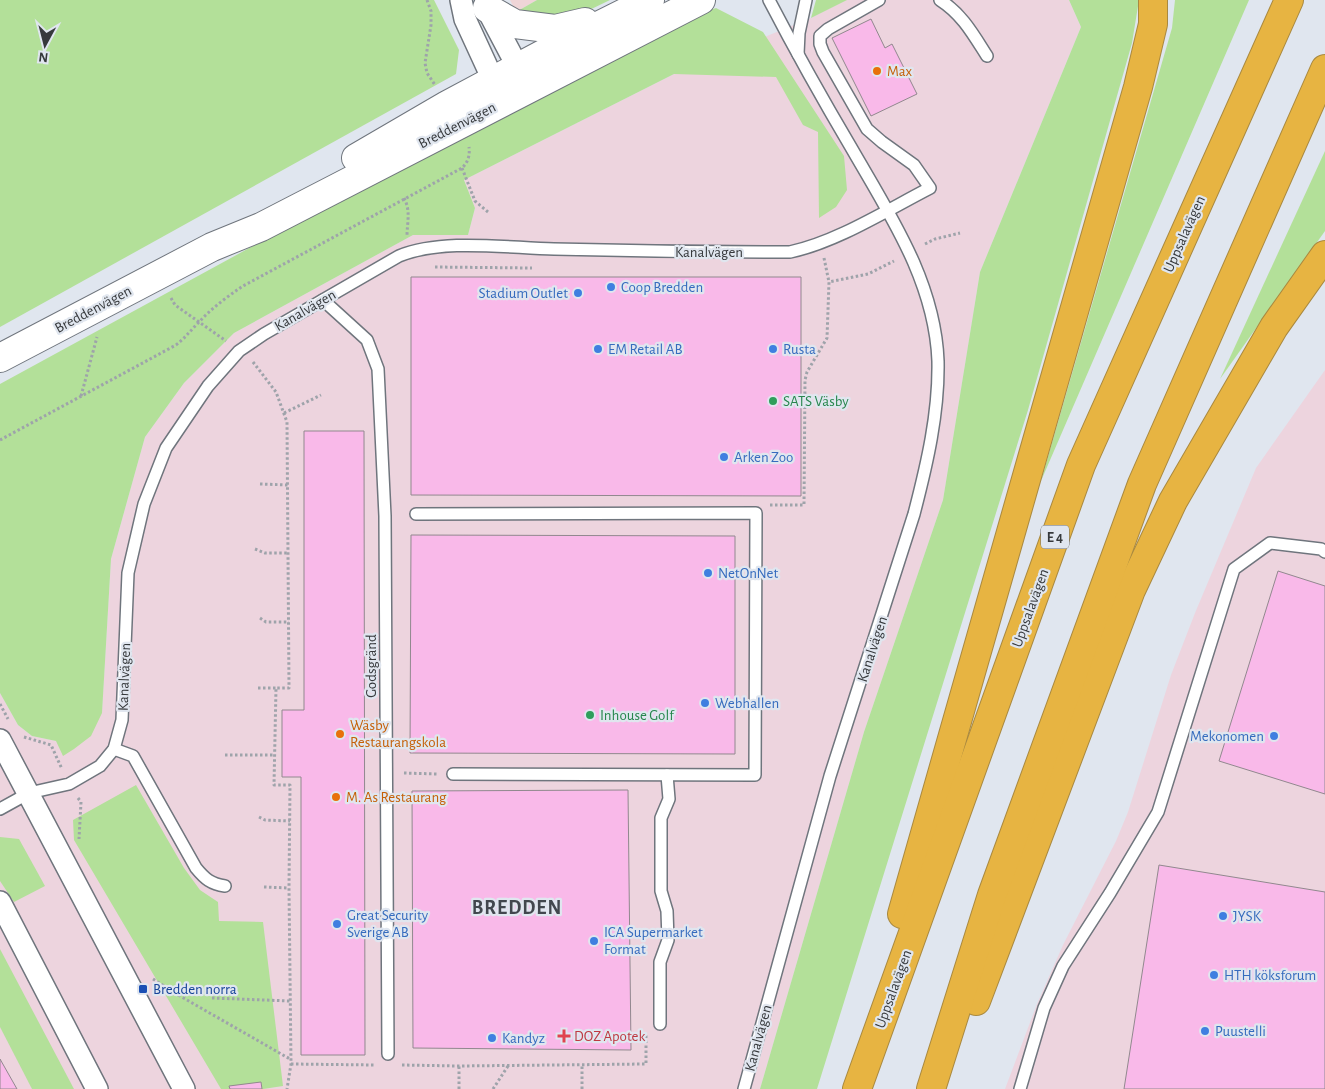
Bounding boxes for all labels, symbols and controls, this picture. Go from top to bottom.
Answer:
north arrow [20,20,70,70]
text: N [38,49,49,64]
place label: Max [887,64,913,79]
marker: Max [871,65,883,77]
street label: Breddenvägen [416,100,498,151]
street label: Uppsalavägen [1161,194,1208,275]
street label: Kanalvägen [675,245,743,260]
place label: Coop Bredden [621,280,703,295]
marker: Coop Bredden [605,281,617,293]
street label: Breddenvägen [52,283,134,336]
place label: Stadium Outlet [478,286,568,301]
street label: Kanalvägen [272,287,339,334]
marker: Stadium Outlet [572,287,584,299]
place label: EM Retail AB [608,342,683,357]
place label: Rusta [783,342,816,357]
marker: EM Retail AB [592,343,604,355]
marker: Rusta [767,343,779,355]
place label: SATS Väsby [783,394,849,409]
marker: SATS Väsby [767,395,779,407]
place label: Arken Zoo [734,450,793,465]
marker: Arken Zoo [718,451,730,463]
road number: E 4 [1041,526,1069,548]
place label: NetOnNet [718,566,778,581]
marker: NetOnNet [702,567,714,579]
street label: Uppsalavägen [1009,567,1052,649]
street label: Kanalvägen [855,614,890,684]
street label: Godsgränd [364,634,379,698]
street label: Kanalvägen [116,643,133,711]
place label: Webhallen [715,696,779,711]
marker: Webhallen [699,697,711,709]
place label: Inhouse Golf [600,708,675,723]
marker: Inhouse Golf [584,709,596,721]
place label: Wäsby Restaurangskola [350,718,446,750]
marker: Wäsby Restaurangskola [334,728,346,740]
place label: Mekonomen [1190,729,1264,744]
marker: Mekonomen [1268,730,1280,742]
place label: M. As Restaurang [346,790,447,805]
marker: M. As Restaurang [330,791,342,803]
district label: BREDDEN [472,898,562,918]
place label: Great Security Sverige AB [347,908,429,940]
place label: JYSK [1233,909,1262,924]
marker: JYSK [1217,910,1229,922]
marker: Great Security Sverige AB [331,918,343,930]
place label: ICA Supermarket Format [604,925,703,957]
marker: ICA Supermarket Format [588,935,600,947]
street label: Uppsalavägen [872,948,915,1030]
place label: HTH köksforum [1224,968,1316,983]
marker: HTH köksforum [1208,969,1220,981]
place label: Bredden norra [153,982,237,997]
marker: Bredden norra [137,983,149,995]
street label: Kanalvägen [742,1003,775,1073]
place label: Puustelli [1215,1024,1266,1039]
marker: Puustelli [1199,1025,1211,1037]
place label: DOZ Apotek [574,1029,645,1044]
marker: DOZ Apotek [558,1030,570,1042]
place label: Kandyz [502,1031,545,1046]
marker: Kandyz [486,1032,498,1044]

